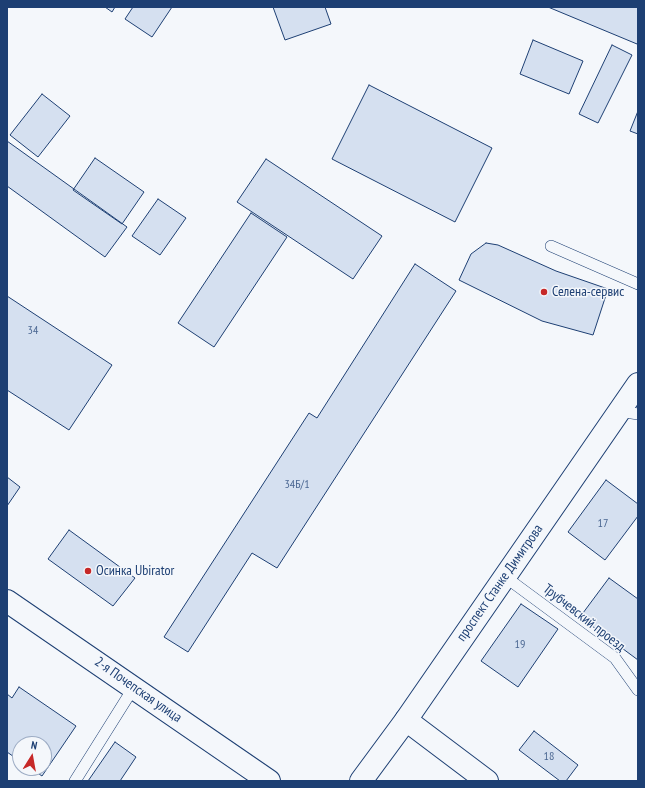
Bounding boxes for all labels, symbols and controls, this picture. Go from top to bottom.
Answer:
place label: Селена-сервис [552,284,624,300]
marker: Селена-сервис [539,287,549,297]
house number: 34 [28,324,38,338]
house number: 34Б/1 [284,478,310,492]
house number: 17 [598,517,608,531]
street label: проспект Станке Димитрова [453,521,547,645]
place label: Осинка Ubirator [96,563,174,579]
marker: Осинка Ubirator [83,566,93,576]
street label: Трубчевский проезд [539,581,629,655]
house number: 19 [515,638,525,652]
street label: 2-я Почепская улица [91,654,185,726]
north arrow [12,736,52,776]
text: N [30,738,38,753]
house number: 18 [544,750,554,764]

